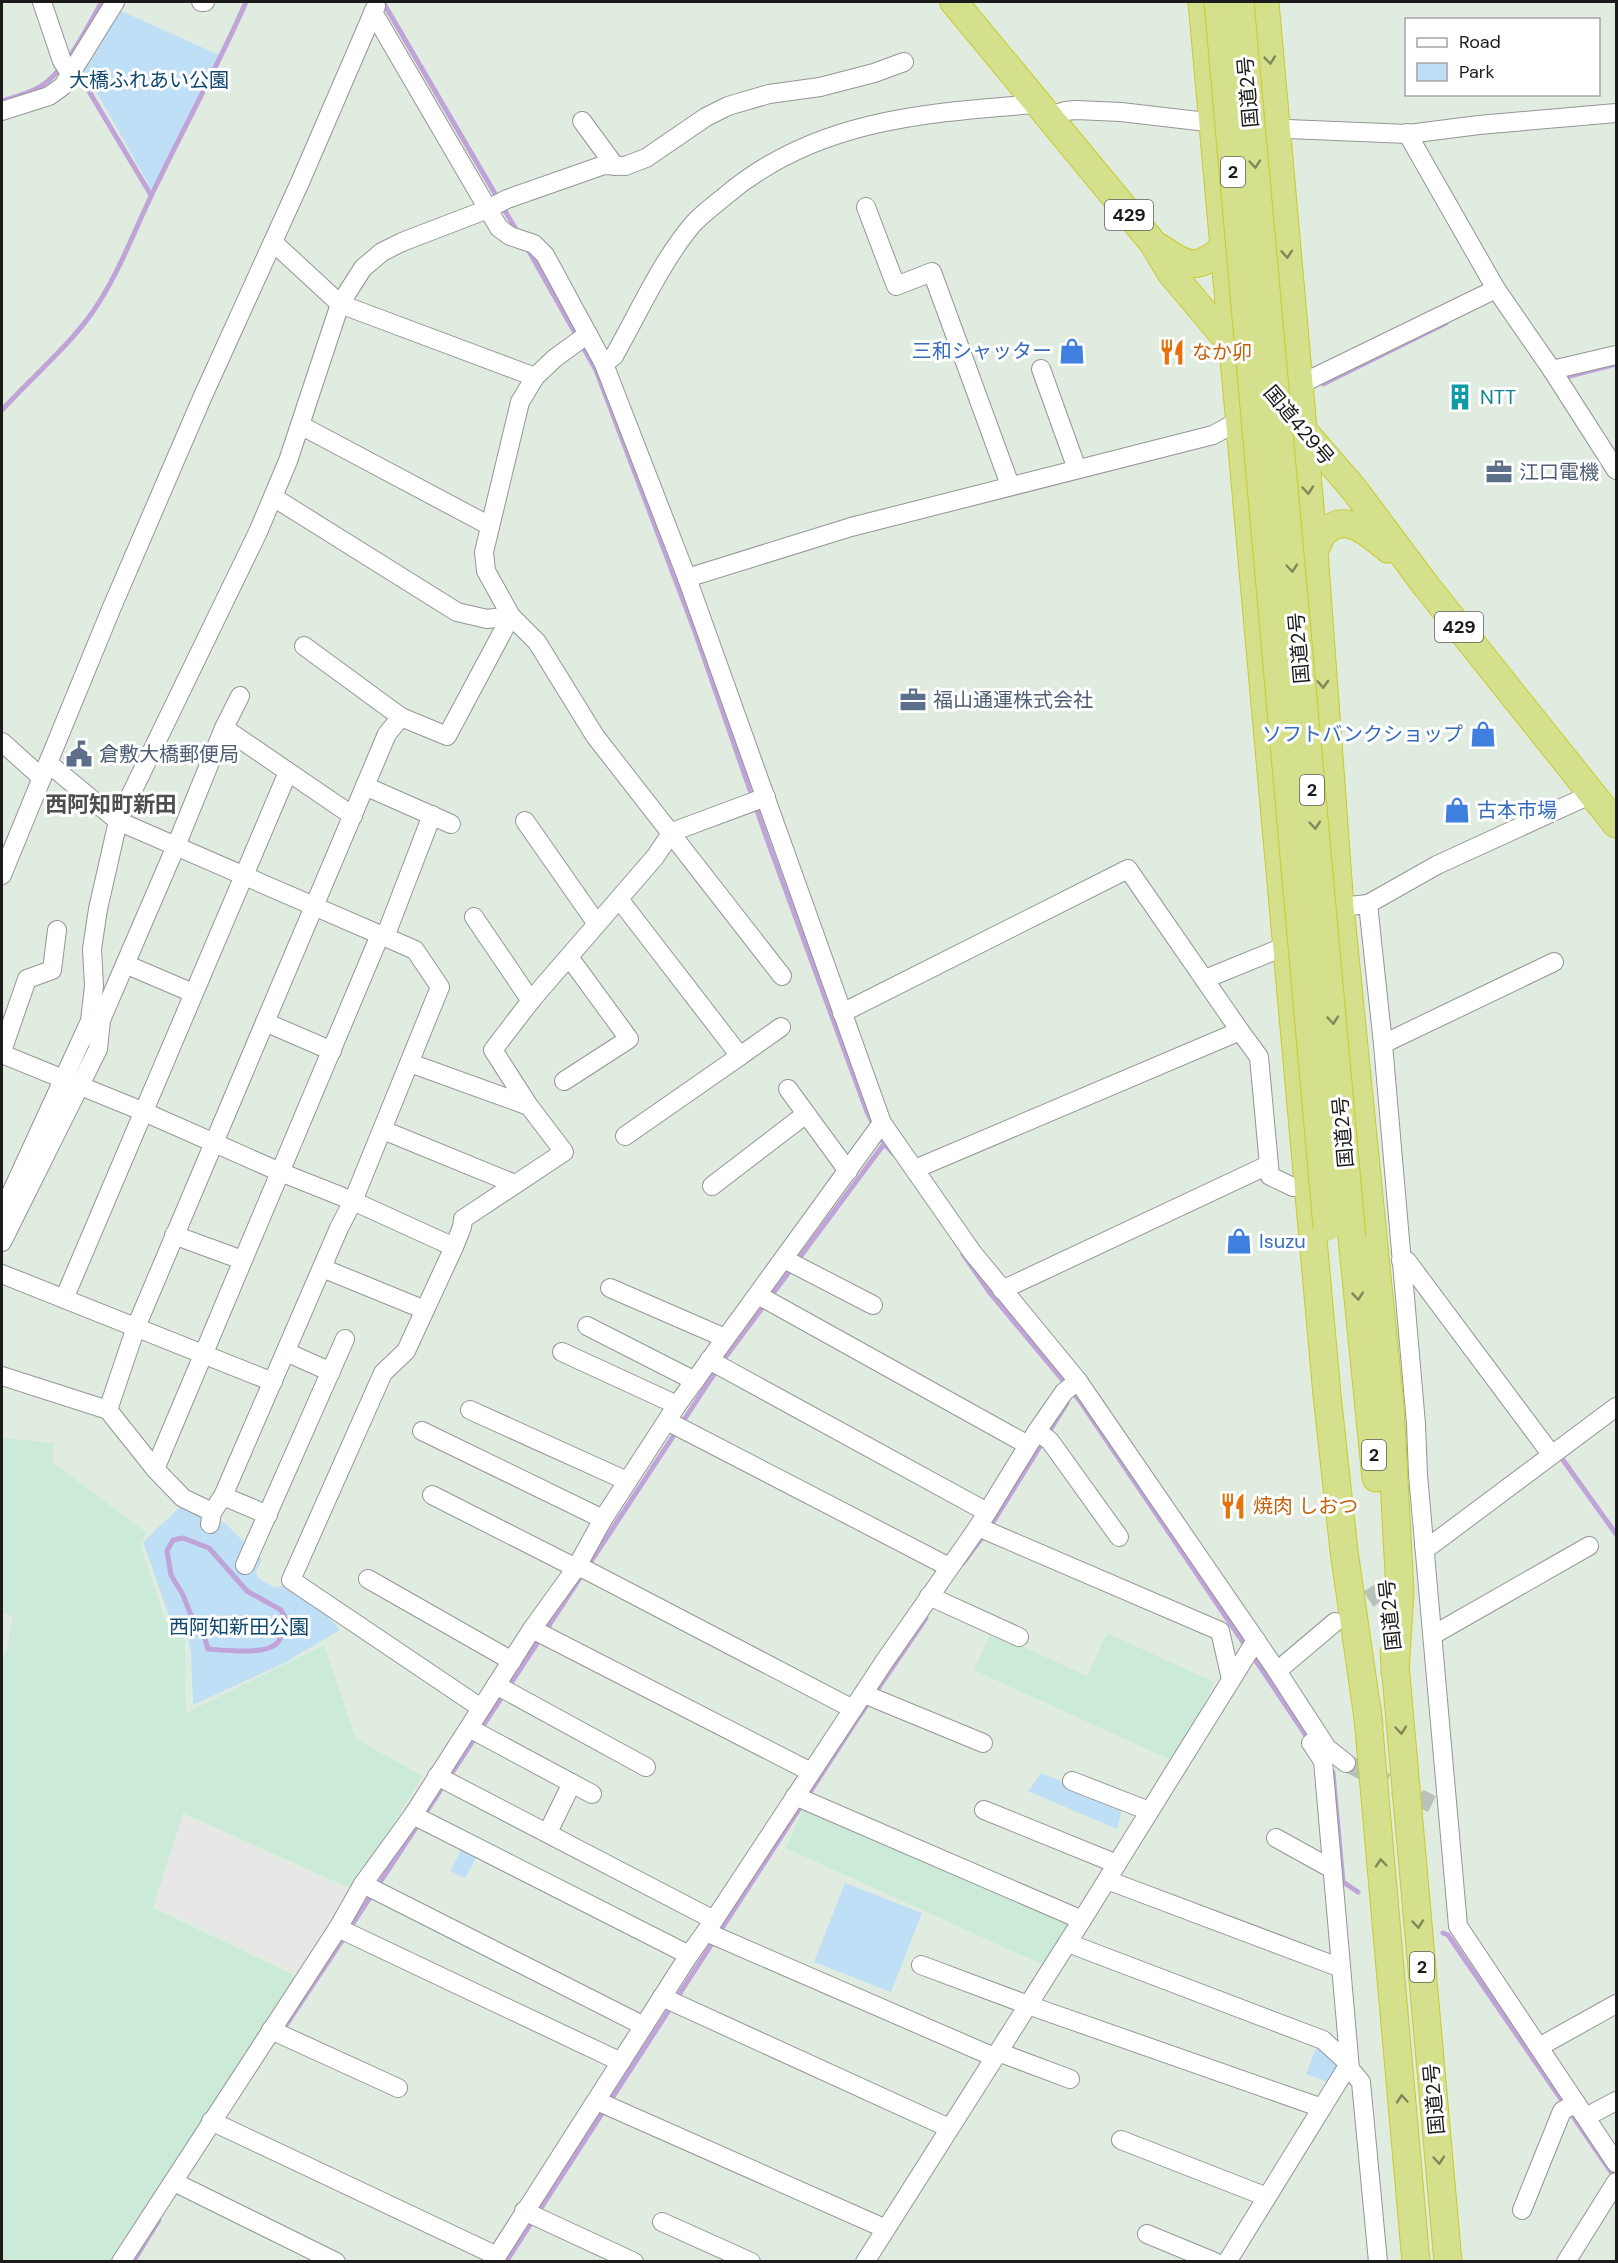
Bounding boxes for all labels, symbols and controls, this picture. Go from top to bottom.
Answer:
legend [1405,18,1600,96]
text: Road [1459,30,1501,54]
street label: 国道2号 [1232,55,1264,129]
one-way arrow [1263,55,1276,64]
text: Park [1459,60,1495,84]
park label: 大橋ふれあい公園 [69,67,229,93]
road number: 2 [1221,157,1245,187]
one-way arrow [1248,160,1261,169]
road number: 429 [1105,200,1153,230]
one-way arrow [1281,250,1294,259]
shop icon: 三和シャッター [1057,336,1087,366]
restaurant icon: なか卯 [1157,337,1187,367]
place label: 三和シャッター [912,338,1052,364]
place label: なか卯 [1192,339,1252,365]
street label: 国道429号 [1258,380,1340,470]
building icon: NTT [1445,382,1475,412]
place label: NTT [1480,384,1516,410]
office icon: 江口電機 [1484,457,1514,487]
place label: 江口電機 [1519,459,1599,485]
one-way arrow [1301,485,1314,495]
one-way arrow [1285,564,1298,573]
street label: 国道2号 [1283,611,1315,685]
road number: 429 [1435,612,1483,642]
one-way arrow [1317,680,1330,689]
office icon: 福山通運株式会社 [898,685,928,715]
place label: 福山通運株式会社 [933,687,1093,713]
shop icon: ソフトバンクショップ [1468,719,1498,749]
place label: ソフトバンクショップ [1262,721,1463,747]
public building icon: 倉敷大橋郵便局 [64,739,94,769]
place label: 倉敷大橋郵便局 [99,741,239,767]
road number: 2 [1300,775,1324,805]
district label: 西阿知町新田 [45,790,177,819]
shop icon: 古本市場 [1442,795,1472,825]
place label: 古本市場 [1477,797,1557,823]
one-way arrow [1308,821,1321,830]
one-way arrow [1326,1015,1339,1024]
street label: 国道2号 [1327,1095,1359,1169]
shop icon: Isuzu [1224,1226,1254,1256]
place label: Isuzu [1259,1228,1306,1254]
one-way arrow [1351,1291,1364,1300]
road number: 2 [1362,1440,1386,1470]
restaurant icon: 焼肉 しおつ [1218,1491,1248,1521]
place label: 焼肉 しおつ [1253,1493,1358,1519]
street label: 国道2号 [1373,1578,1407,1652]
park label: 西阿知新田公園 [169,1614,309,1640]
one-way arrow [1394,1725,1407,1734]
one-way arrow [1375,1858,1388,1867]
one-way arrow [1411,1920,1424,1929]
road number: 2 [1410,1952,1434,1982]
street label: 国道2号 [1418,2062,1450,2136]
one-way arrow [1396,2094,1409,2103]
one-way arrow [1432,2156,1445,2165]

